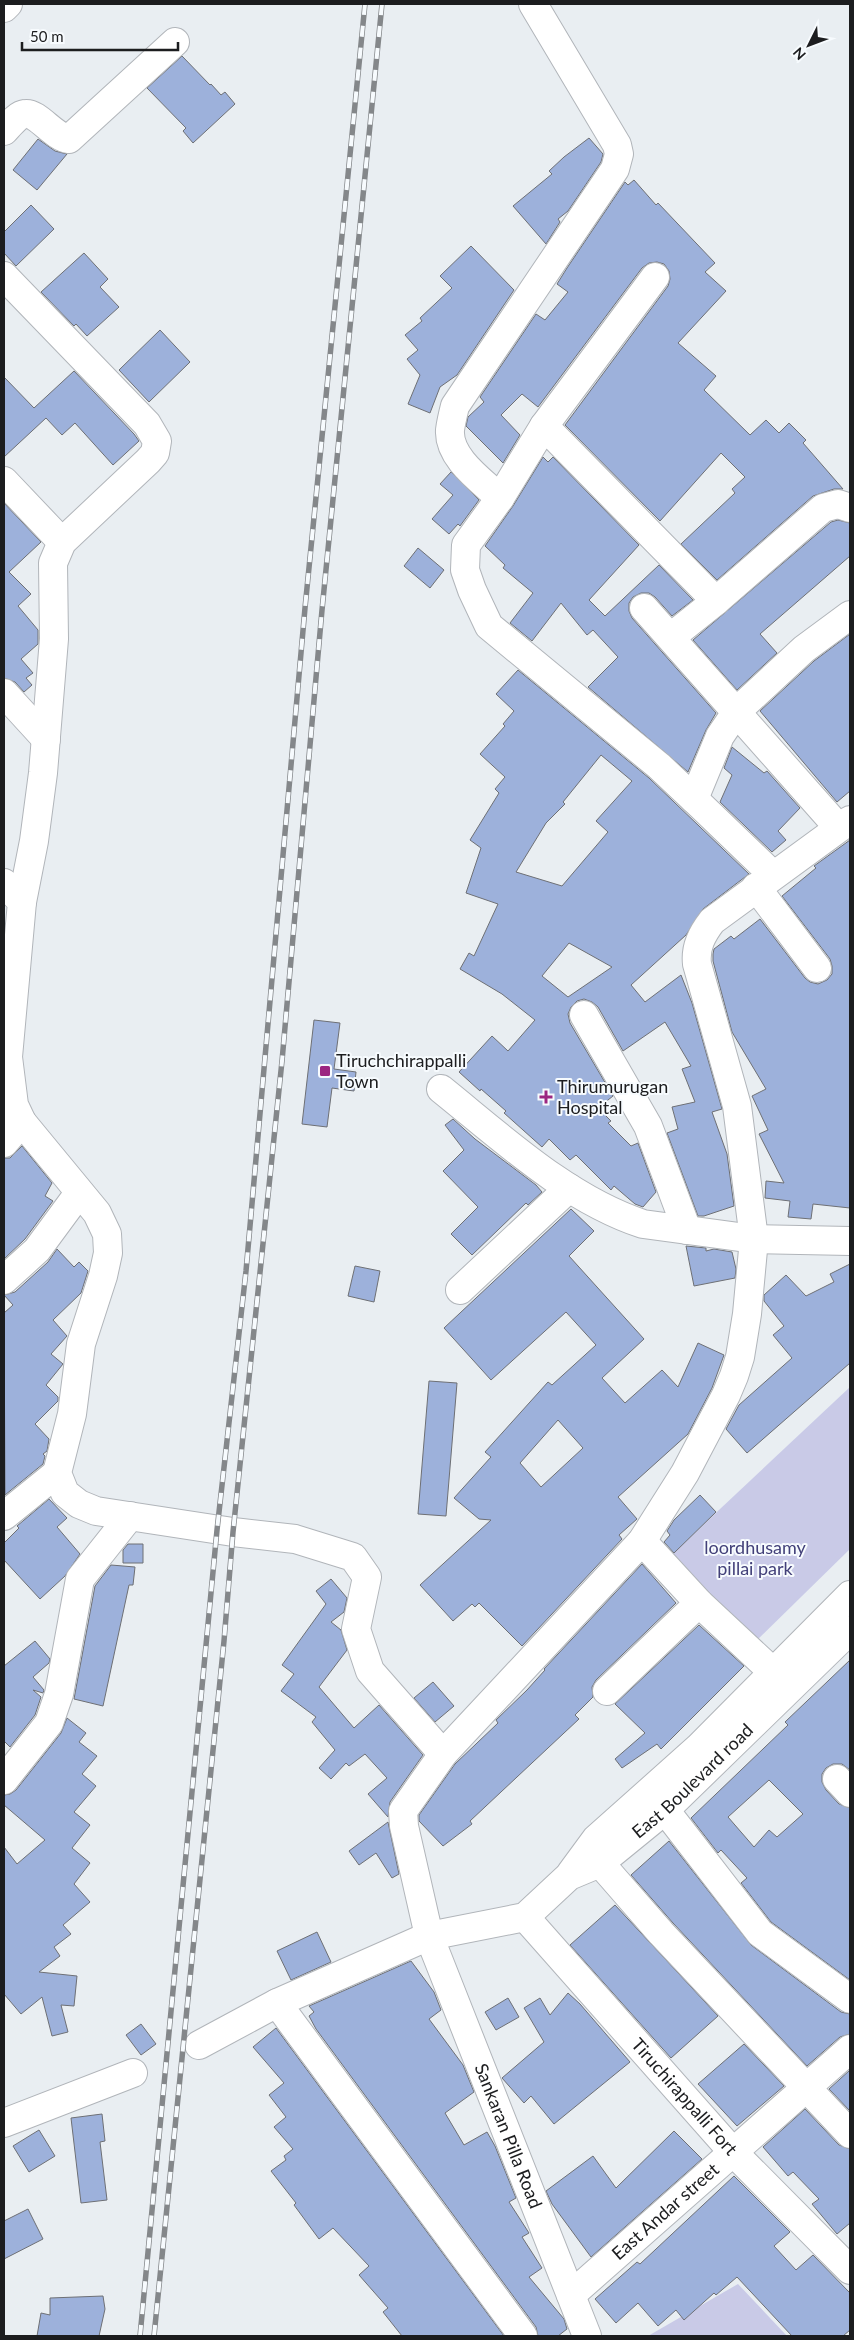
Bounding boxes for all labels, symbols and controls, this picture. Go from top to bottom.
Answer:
scale bar [22,20,179,52]
north arrow [784,20,834,70]
text: 50 m [30,27,64,45]
text: N [789,44,809,64]
place label: Tiruchchirappalli Town [336,1049,466,1092]
marker: Tiruchchirappalli Town [318,1064,332,1078]
place label: Thirumurugan Hospital [557,1075,668,1118]
marker: Thirumurugan Hospital [539,1090,553,1104]
park label: loordhusamy pillai park [704,1536,807,1579]
street label: East Boulevard road [627,1719,757,1842]
street label: Tiruchirappalli Fort [627,2033,743,2160]
street label: Sankaran Pilla Road [470,2060,547,2211]
street label: East Andar street [607,2158,723,2264]

